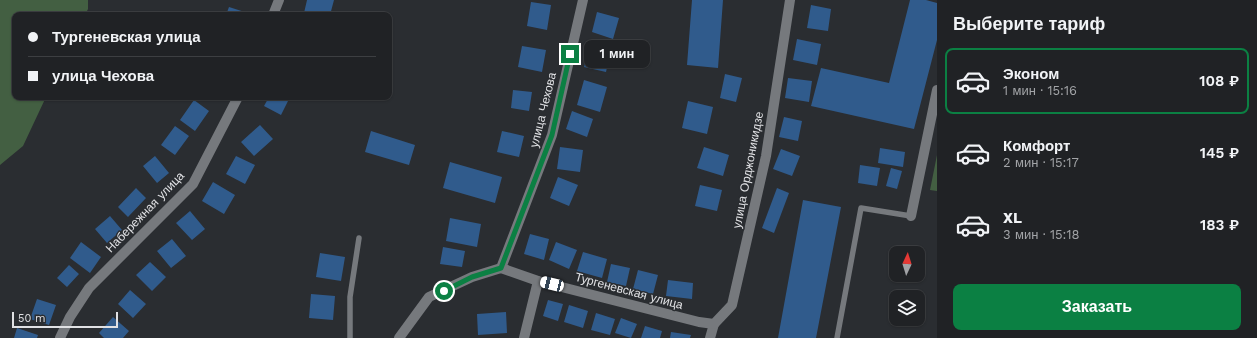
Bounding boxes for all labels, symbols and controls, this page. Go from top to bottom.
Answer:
text: Выберите тариф [953,13,1105,34]
text: Тургеневская улица [52,28,201,46]
callout: 1 мин [584,40,650,68]
route end [561,45,579,63]
text: 1 мин [600,46,634,61]
icon: car [955,63,991,99]
text: Эконом [1003,65,1059,83]
text: улица Чехова [52,67,154,85]
street label: улица Чехова [527,71,559,149]
text: 108 ₽ [1199,72,1239,90]
text: 1 мин · 15:16 [1003,83,1077,98]
street label: улица Орджоникидзе [730,110,766,230]
icon: car [955,135,991,171]
text: Комфорт [1003,137,1070,155]
text: 145 ₽ [1200,144,1239,162]
text: 2 мин · 15:17 [1003,155,1079,170]
street label: Набережная улица [103,168,187,255]
icon: car [955,207,991,243]
text: XL [1003,209,1022,227]
text: 183 ₽ [1200,216,1239,234]
text: 3 мин · 15:18 [1003,227,1080,242]
north arrow [889,246,925,282]
map controls [889,246,925,326]
street label: Тургеневская улица [573,270,685,312]
car [539,275,565,293]
route start [435,282,453,300]
button: Заказать [953,284,1241,330]
button: layers [889,290,925,326]
scale bar [12,310,118,329]
text: 50 m [18,312,45,325]

